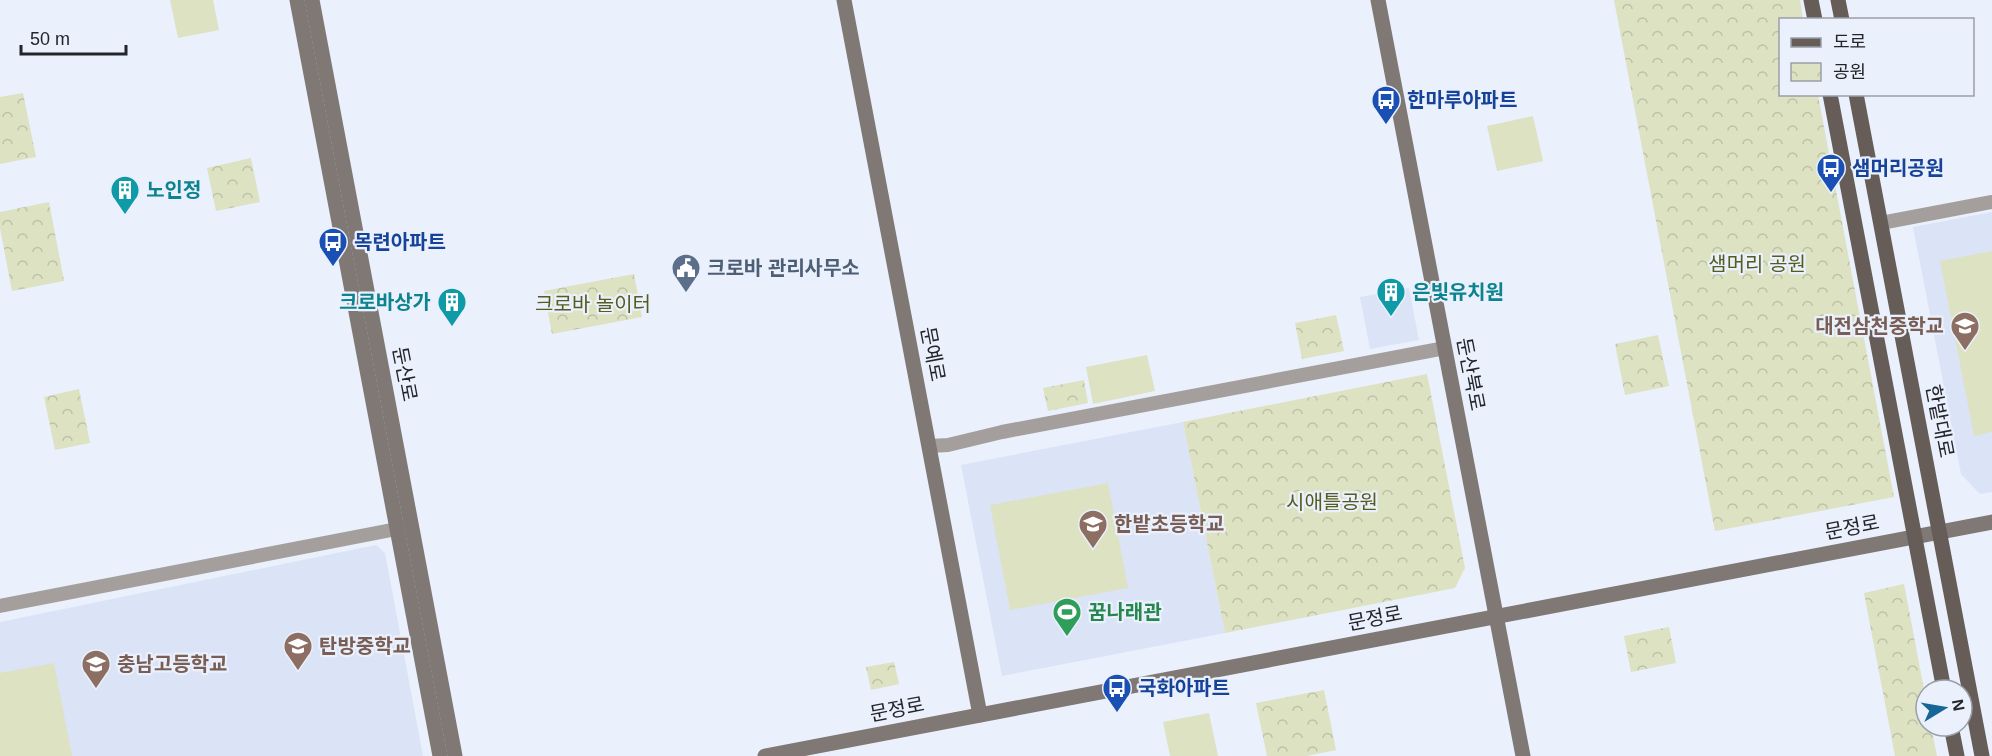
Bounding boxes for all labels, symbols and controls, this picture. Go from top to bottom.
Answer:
scale bar [21,18,126,56]
legend [1779,18,1974,96]
text: 50 m [30,29,70,49]
text: 도로 [1833,32,1866,52]
text: 공원 [1833,62,1866,82]
bus stop icon: 한마루아파트 [1370,84,1402,126]
place label: 한마루아파트 [1407,89,1517,111]
bus stop icon: 샘머리공원 [1815,152,1847,194]
place label: 샘머리공원 [1852,157,1944,179]
building icon: 노인정 [109,174,141,216]
place label: 노인정 [146,179,201,201]
bus stop icon: 목련아파트 [317,226,349,268]
place label: 목련아파트 [354,231,446,253]
public building icon: 크로바 관리사무소 [670,252,702,294]
park label: 샘머리 공원 [1708,253,1806,275]
place label: 크로바 관리사무소 [707,257,860,279]
building icon: 은빛유치원 [1375,276,1407,318]
place label: 은빛유치원 [1412,281,1504,303]
building icon: 크로바상가 [436,286,468,328]
place label: 크로바상가 [339,291,431,313]
park label: 크로바 놀이터 [535,293,651,315]
school or university icon: 대전삼천중학교 [1949,310,1981,352]
place label: 대전삼천중학교 [1815,315,1944,337]
street label: 문예로 [917,325,949,383]
street label: 둔산북로 [1453,336,1489,412]
street label: 둔산로 [389,345,421,403]
street label: 한밭대로 [1922,383,1958,459]
park label: 시애틀공원 [1286,491,1378,513]
school or university icon: 한밭초등학교 [1077,508,1109,550]
street label: 문정로 [1823,511,1881,543]
place label: 한밭초등학교 [1114,513,1224,535]
sports icon: 꿈나래관 [1051,596,1083,638]
place label: 꿈나래관 [1088,601,1162,623]
street label: 문정로 [1346,602,1404,634]
school or university icon: 탄방중학교 [282,630,314,672]
place label: 탄방중학교 [319,635,411,657]
school or university icon: 충남고등학교 [80,648,112,690]
place label: 충남고등학교 [117,653,227,675]
bus stop icon: 국화아파트 [1101,672,1133,714]
place label: 국화아파트 [1138,677,1230,699]
north arrow [1914,678,1974,738]
street label: 문정로 [868,693,926,725]
text: N [1949,698,1968,713]

